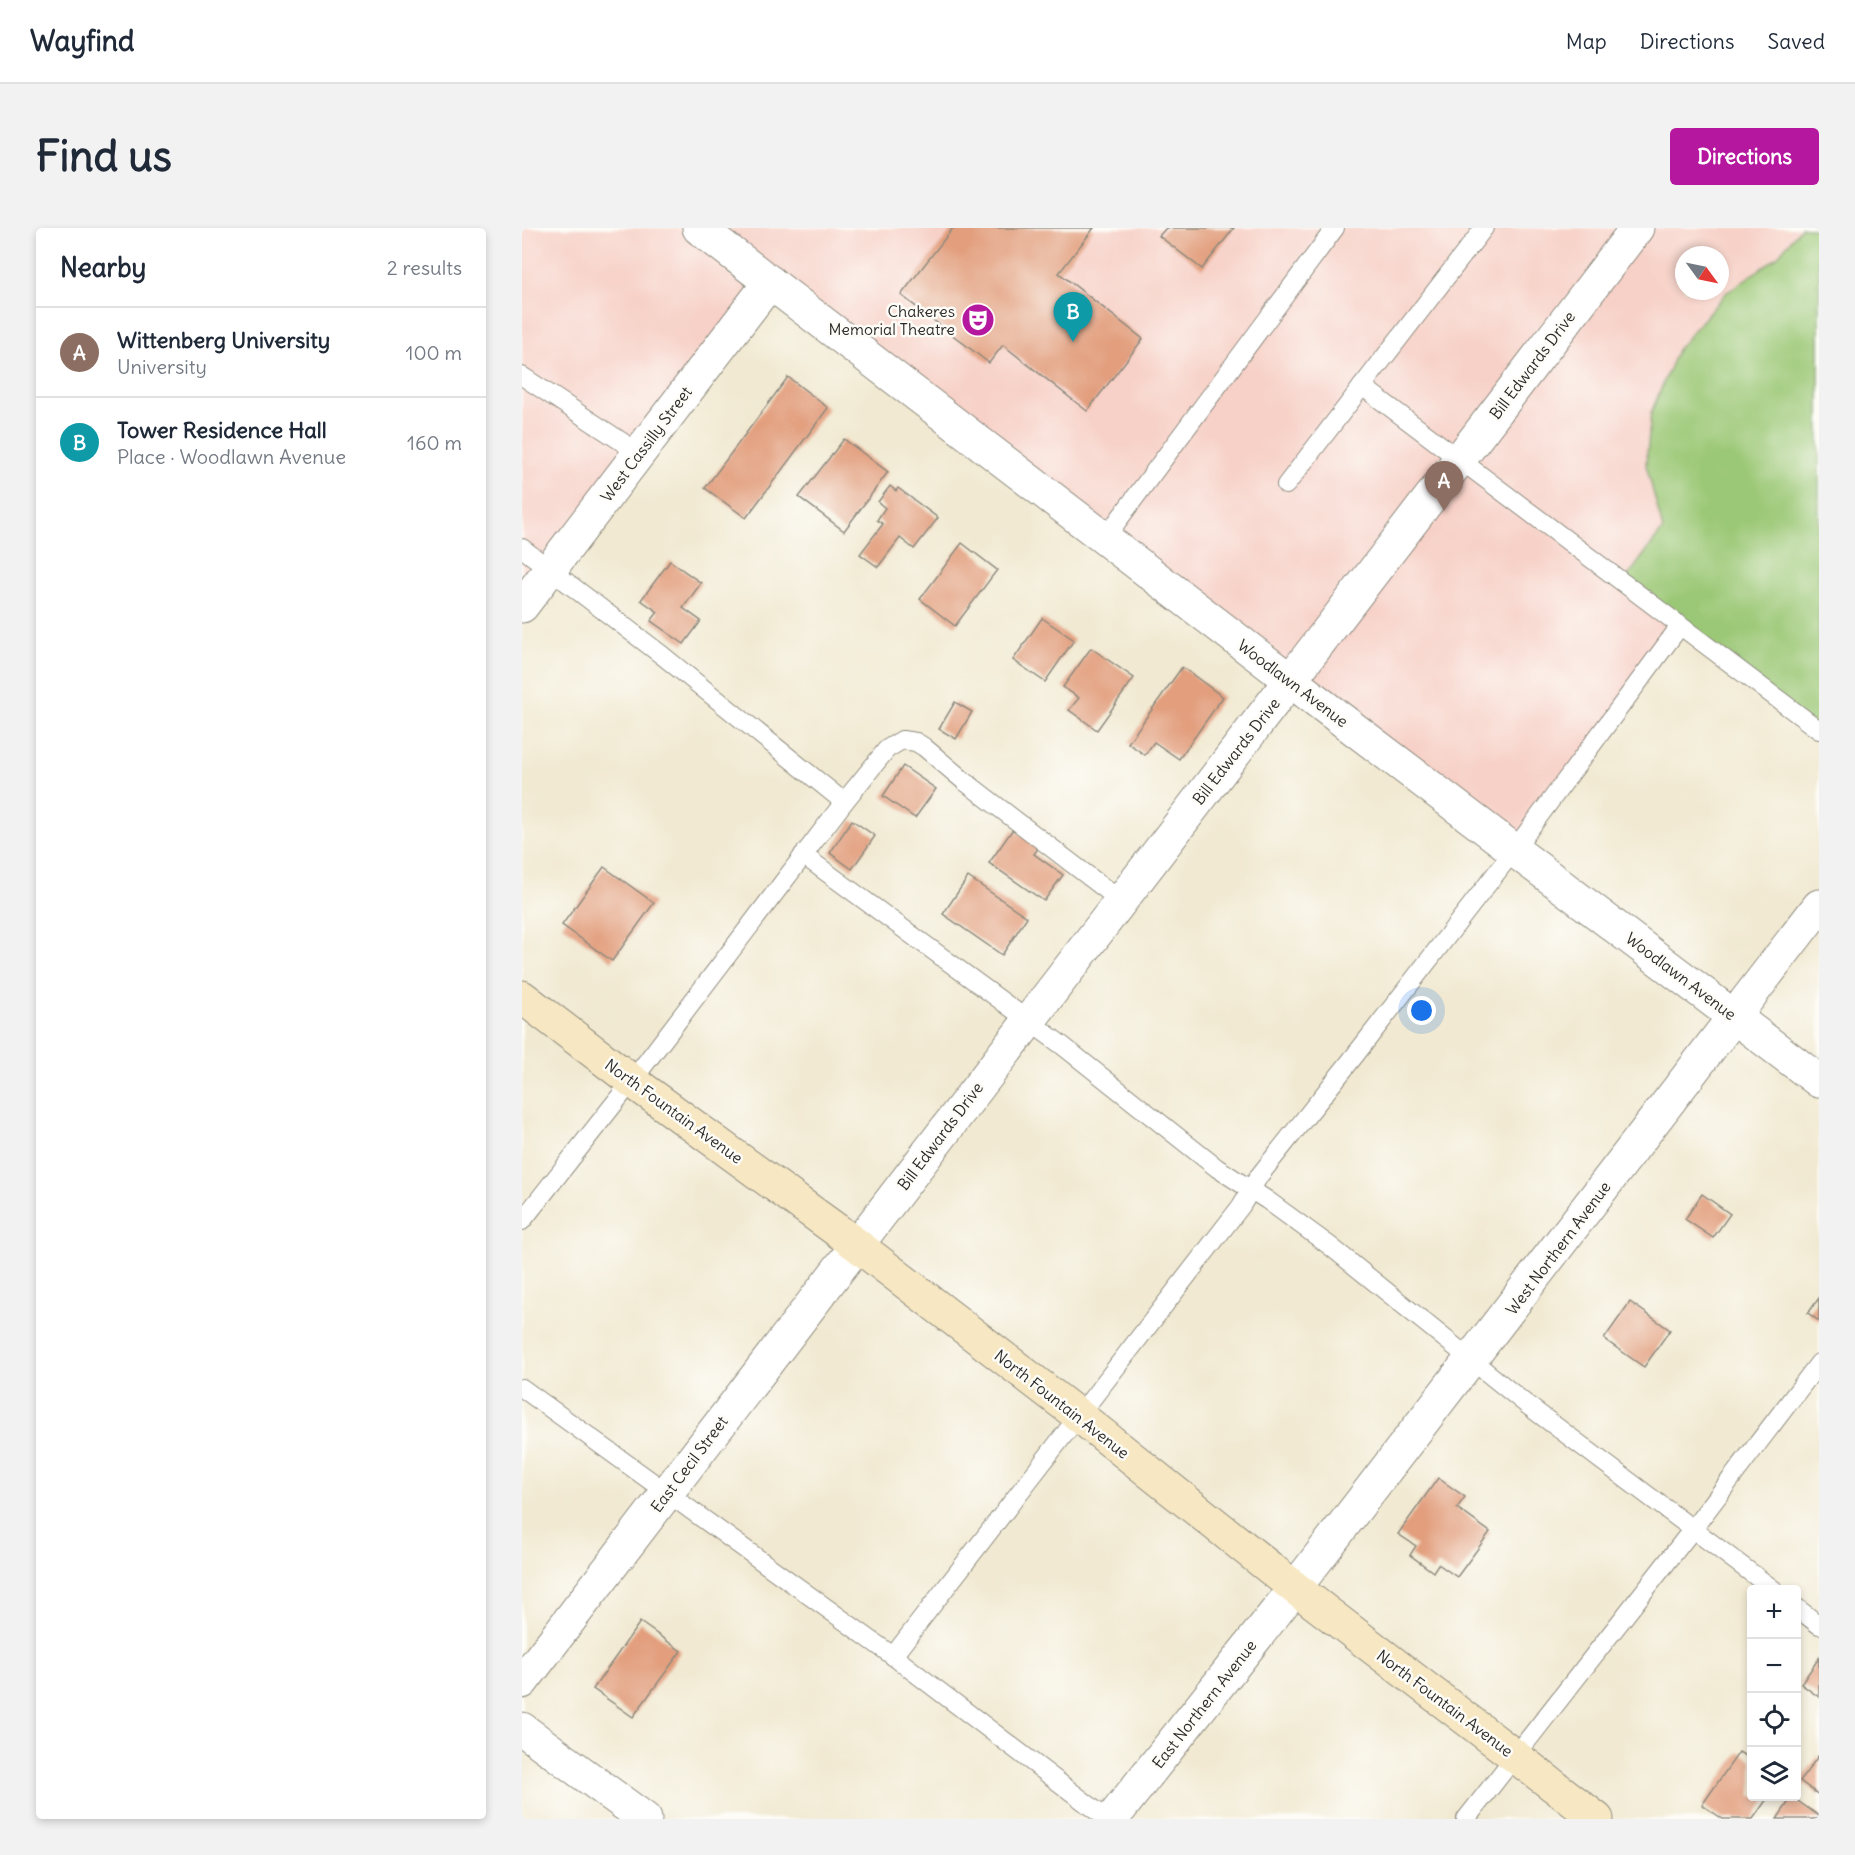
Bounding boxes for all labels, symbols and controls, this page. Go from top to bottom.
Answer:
text: Wayfind [30,23,134,59]
text: Map [1566,28,1607,55]
text: Directions [1640,28,1734,55]
text: Saved [1767,28,1825,55]
button: Directions [1670,128,1819,185]
text: Find us [36,130,172,182]
north arrow [1675,246,1729,300]
text: Nearby [60,251,146,284]
text: 2 results [387,255,462,280]
pin: B [1054,292,1092,342]
place label: Chakeres Memorial Theatre [828,301,955,339]
theatre icon: Chakeres Memorial Theatre [960,302,996,338]
street label: Bill Edwards Drive [1485,307,1579,423]
text: Wittenberg University [117,326,330,354]
text: A [73,340,86,365]
text: 100 m [405,340,462,365]
text: University [117,354,207,379]
street label: West Cassilly Street [596,382,696,506]
text: Tower Residence Hall [117,416,327,444]
text: B [73,430,86,455]
text: 160 m [407,430,462,455]
text: Place · Woodlawn Avenue [117,444,346,469]
pin: A [1424,462,1464,511]
street label: Woodlawn Avenue [1234,635,1352,731]
street label: Bill Edwards Drive [1188,694,1284,808]
street label: Woodlawn Avenue [1622,928,1740,1024]
your location [1407,996,1436,1025]
street label: North Fountain Avenue [601,1054,747,1168]
street label: Bill Edwards Drive [893,1078,987,1194]
street label: West Northern Avenue [1501,1177,1615,1319]
street label: North Fountain Avenue [991,1345,1133,1463]
street label: East Cecil Street [646,1411,732,1516]
map controls [1747,1585,1801,1801]
button: + [1747,1585,1801,1639]
street label: East Northern Avenue [1148,1636,1260,1772]
button: − [1747,1639,1801,1693]
street label: North Fountain Avenue [1373,1645,1517,1761]
button: locate [1747,1693,1801,1747]
button: layers [1747,1747,1801,1801]

